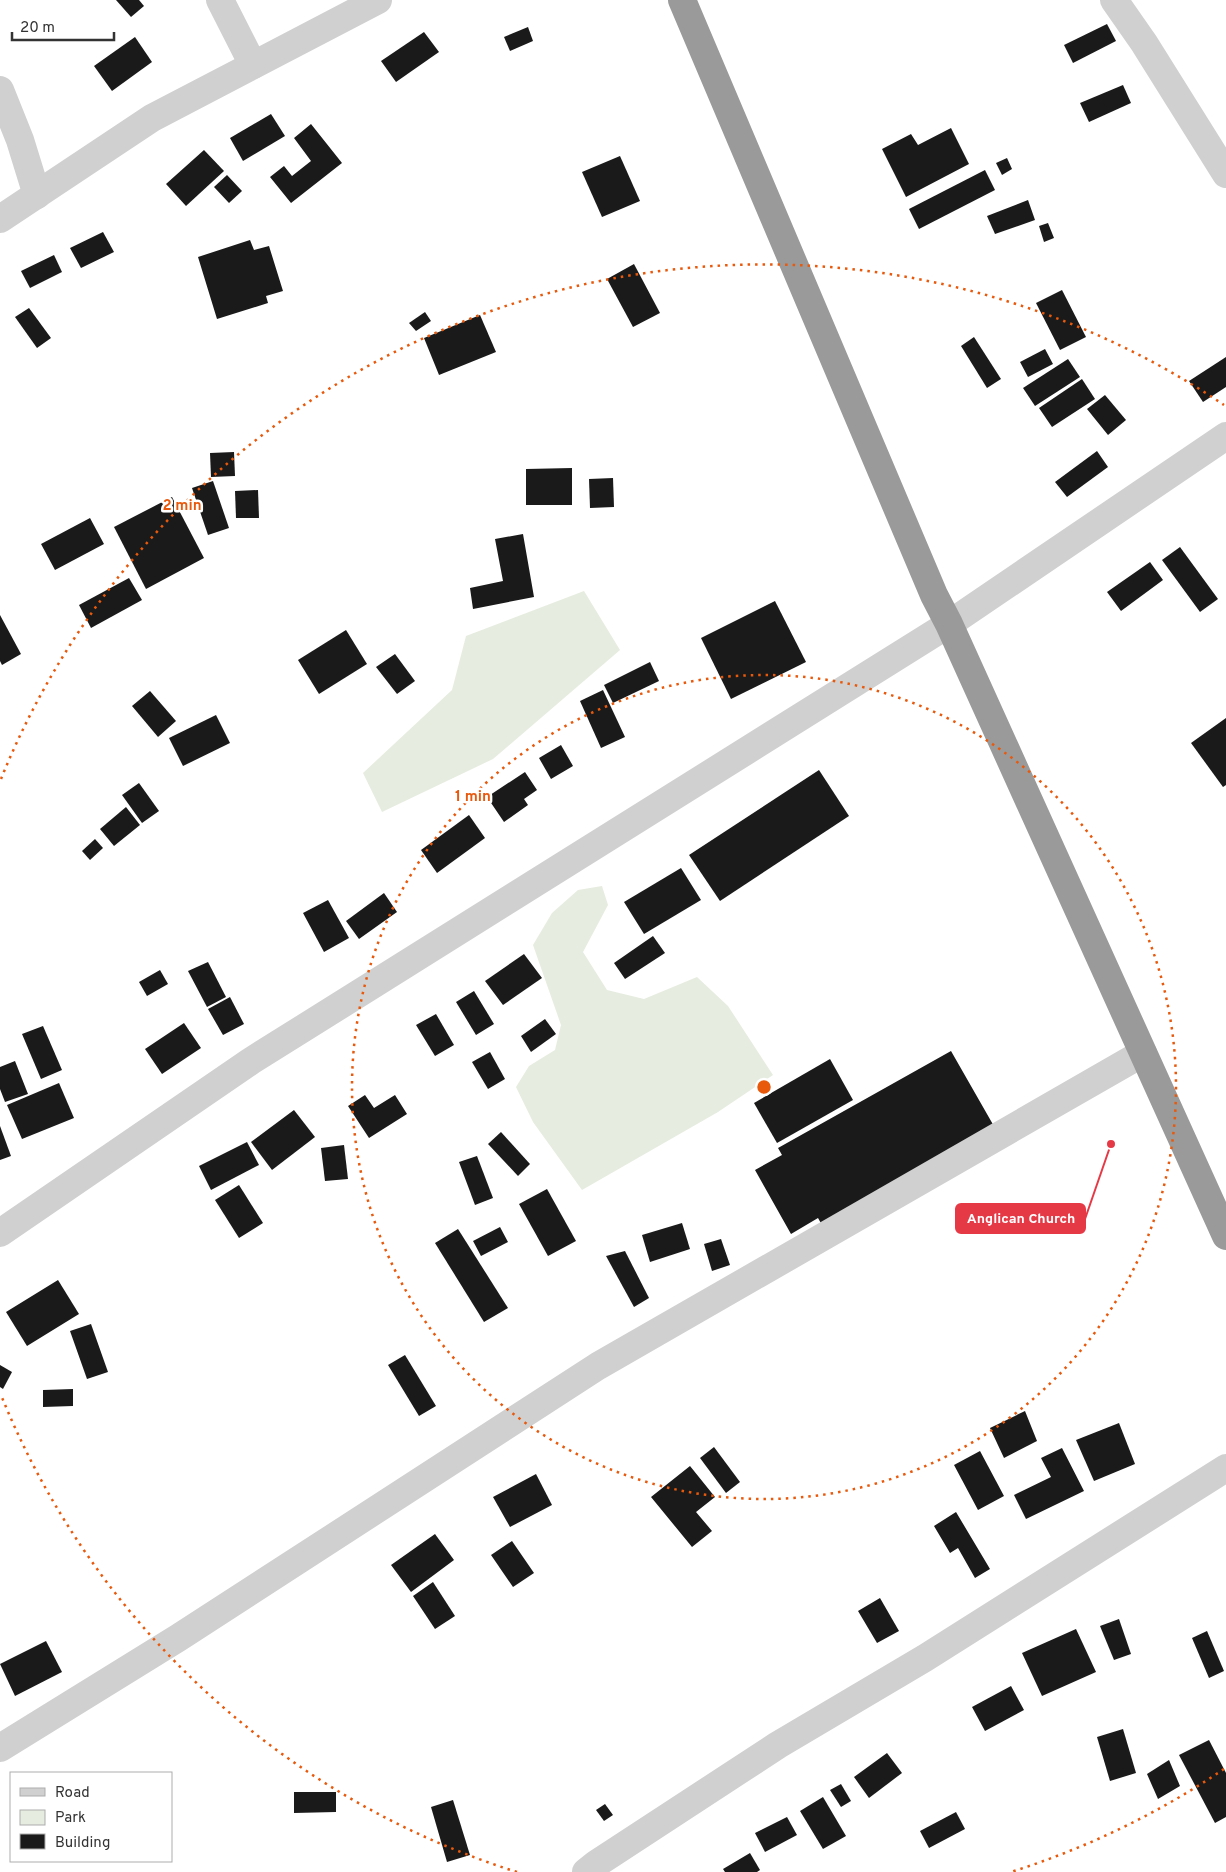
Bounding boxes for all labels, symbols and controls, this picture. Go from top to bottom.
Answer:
scale bar [12,10,115,42]
text: 20 m [20,19,55,38]
text: 2 min [162,497,202,516]
text: 1 min [455,788,491,807]
centre of rings [755,1078,773,1096]
callout: Anglican Church [956,1204,1085,1233]
text: Anglican Church [967,1211,1075,1228]
legend [10,1772,172,1862]
text: Road [55,1784,90,1803]
text: Park [55,1809,86,1828]
text: Building [55,1834,110,1853]

